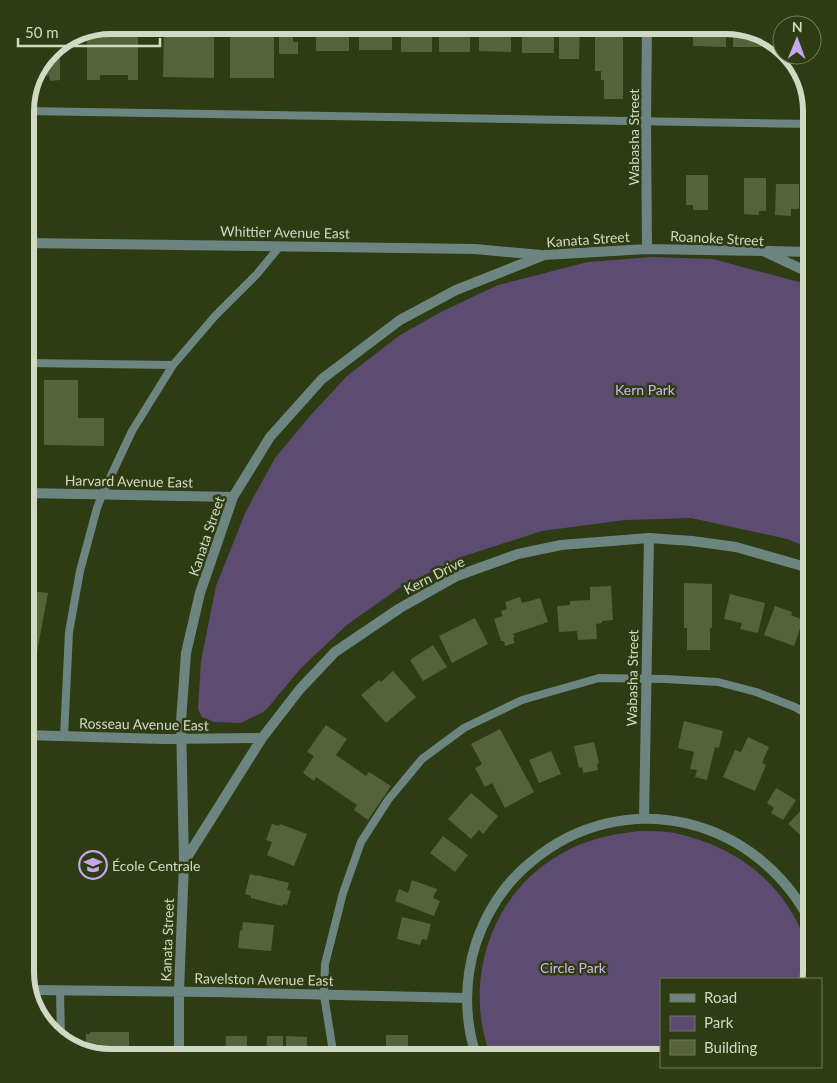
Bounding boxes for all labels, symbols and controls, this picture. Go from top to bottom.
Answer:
scale bar [18,15,160,47]
north arrow [772,15,822,65]
text: N [792,18,803,35]
text: 50 m [25,23,59,41]
street label: Wabasha Street [625,89,642,185]
street label: Whittier Avenue East [220,222,350,242]
street label: Roanoke Street [670,227,764,249]
street label: Kanata Street [546,228,630,250]
park label: Kern Park [615,381,676,398]
street label: Harvard Avenue East [65,471,193,491]
street label: Kanata Street [184,494,228,578]
street label: Kern Drive [401,552,467,598]
street label: Wabasha Street [623,629,641,727]
street label: Rosseau Avenue East [79,714,209,734]
school or university icon: École Centrale [78,850,108,880]
place label: École Centrale [112,857,201,874]
street label: Kanata Street [157,898,177,982]
park label: Circle Park [540,959,607,976]
street label: Ravelston Avenue East [194,969,334,989]
legend [660,978,822,1068]
text: Road [704,988,737,1006]
text: Park [704,1013,734,1031]
text: Building [704,1038,757,1056]

